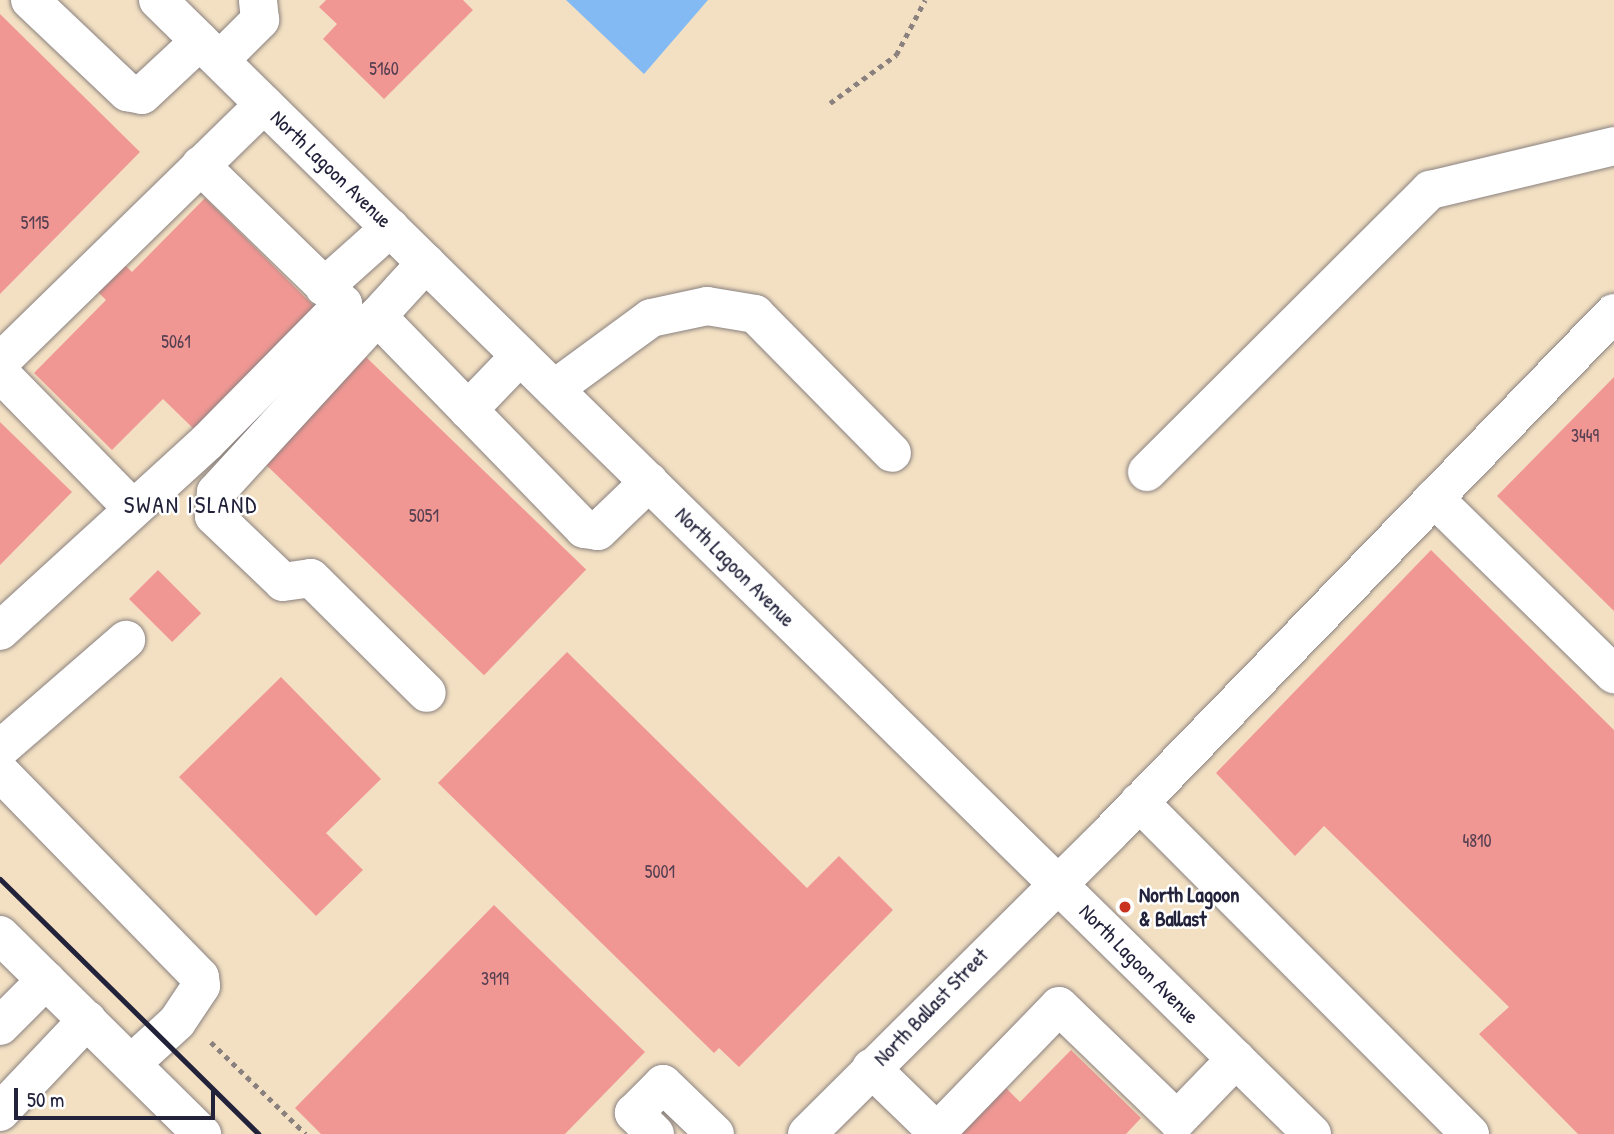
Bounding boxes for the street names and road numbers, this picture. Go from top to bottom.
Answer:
street label: North Lagoon Avenue [265,105,397,233]
street label: North Lagoon Avenue [670,502,800,632]
street label: North Lagoon Avenue [1074,899,1204,1029]
street label: North Ballast Street [869,943,993,1071]

